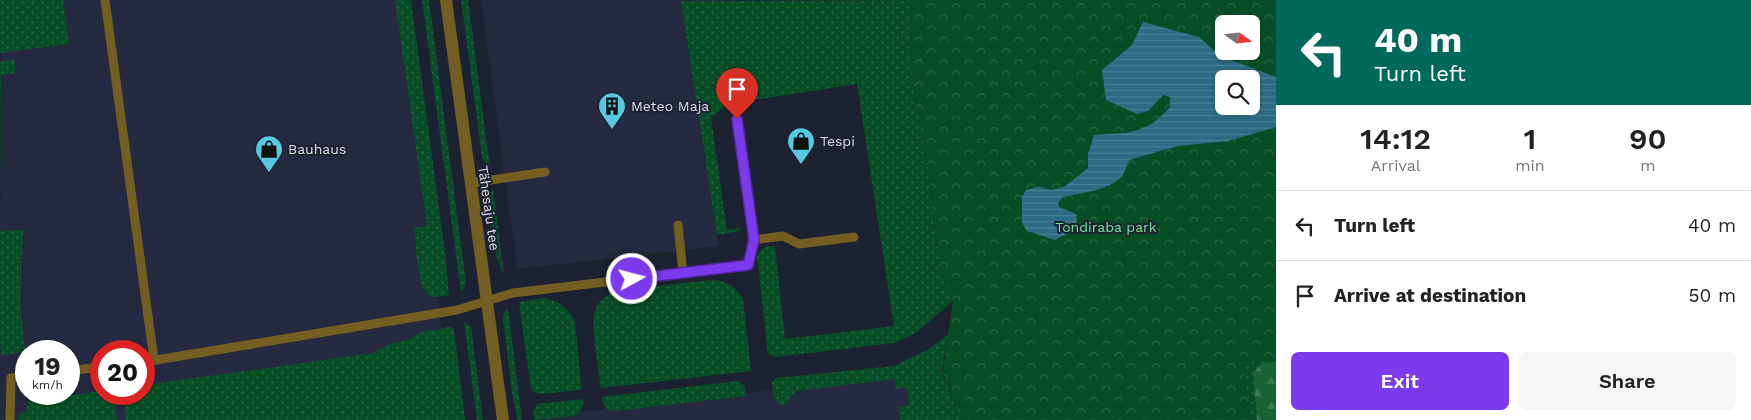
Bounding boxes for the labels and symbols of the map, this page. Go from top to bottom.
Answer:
north arrow [1215,15,1260,60]
pin [716,68,758,119]
building icon: Meteo Maja [597,91,627,130]
place label: Meteo Maja [631,98,709,114]
shop icon: Tespi [786,126,816,165]
place label: Tespi [820,133,855,149]
shop icon: Bauhaus [254,134,284,173]
place label: Bauhaus [288,141,346,157]
street label: Tähesaju tee [475,164,503,252]
park label: Tondiraba park [1055,219,1157,235]
position arrow [605,252,657,304]
speed limit sign: 20 [90,340,155,405]

